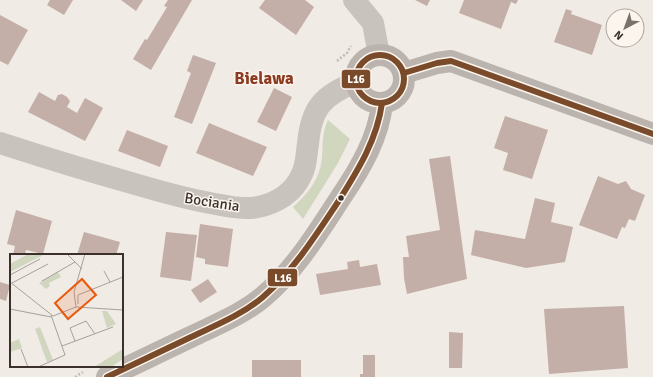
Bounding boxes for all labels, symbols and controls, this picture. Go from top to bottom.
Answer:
north arrow [605,8,645,48]
text: N [612,28,626,43]
district label: Bielawa [234,68,294,89]
line badge: L16 [341,69,371,89]
text: L16 [347,73,365,86]
street label: Bociania [183,189,241,215]
unlabelled marker [336,193,346,203]
inset map [10,254,123,367]
line badge: L16 [267,268,298,287]
text: L16 [274,272,292,285]

